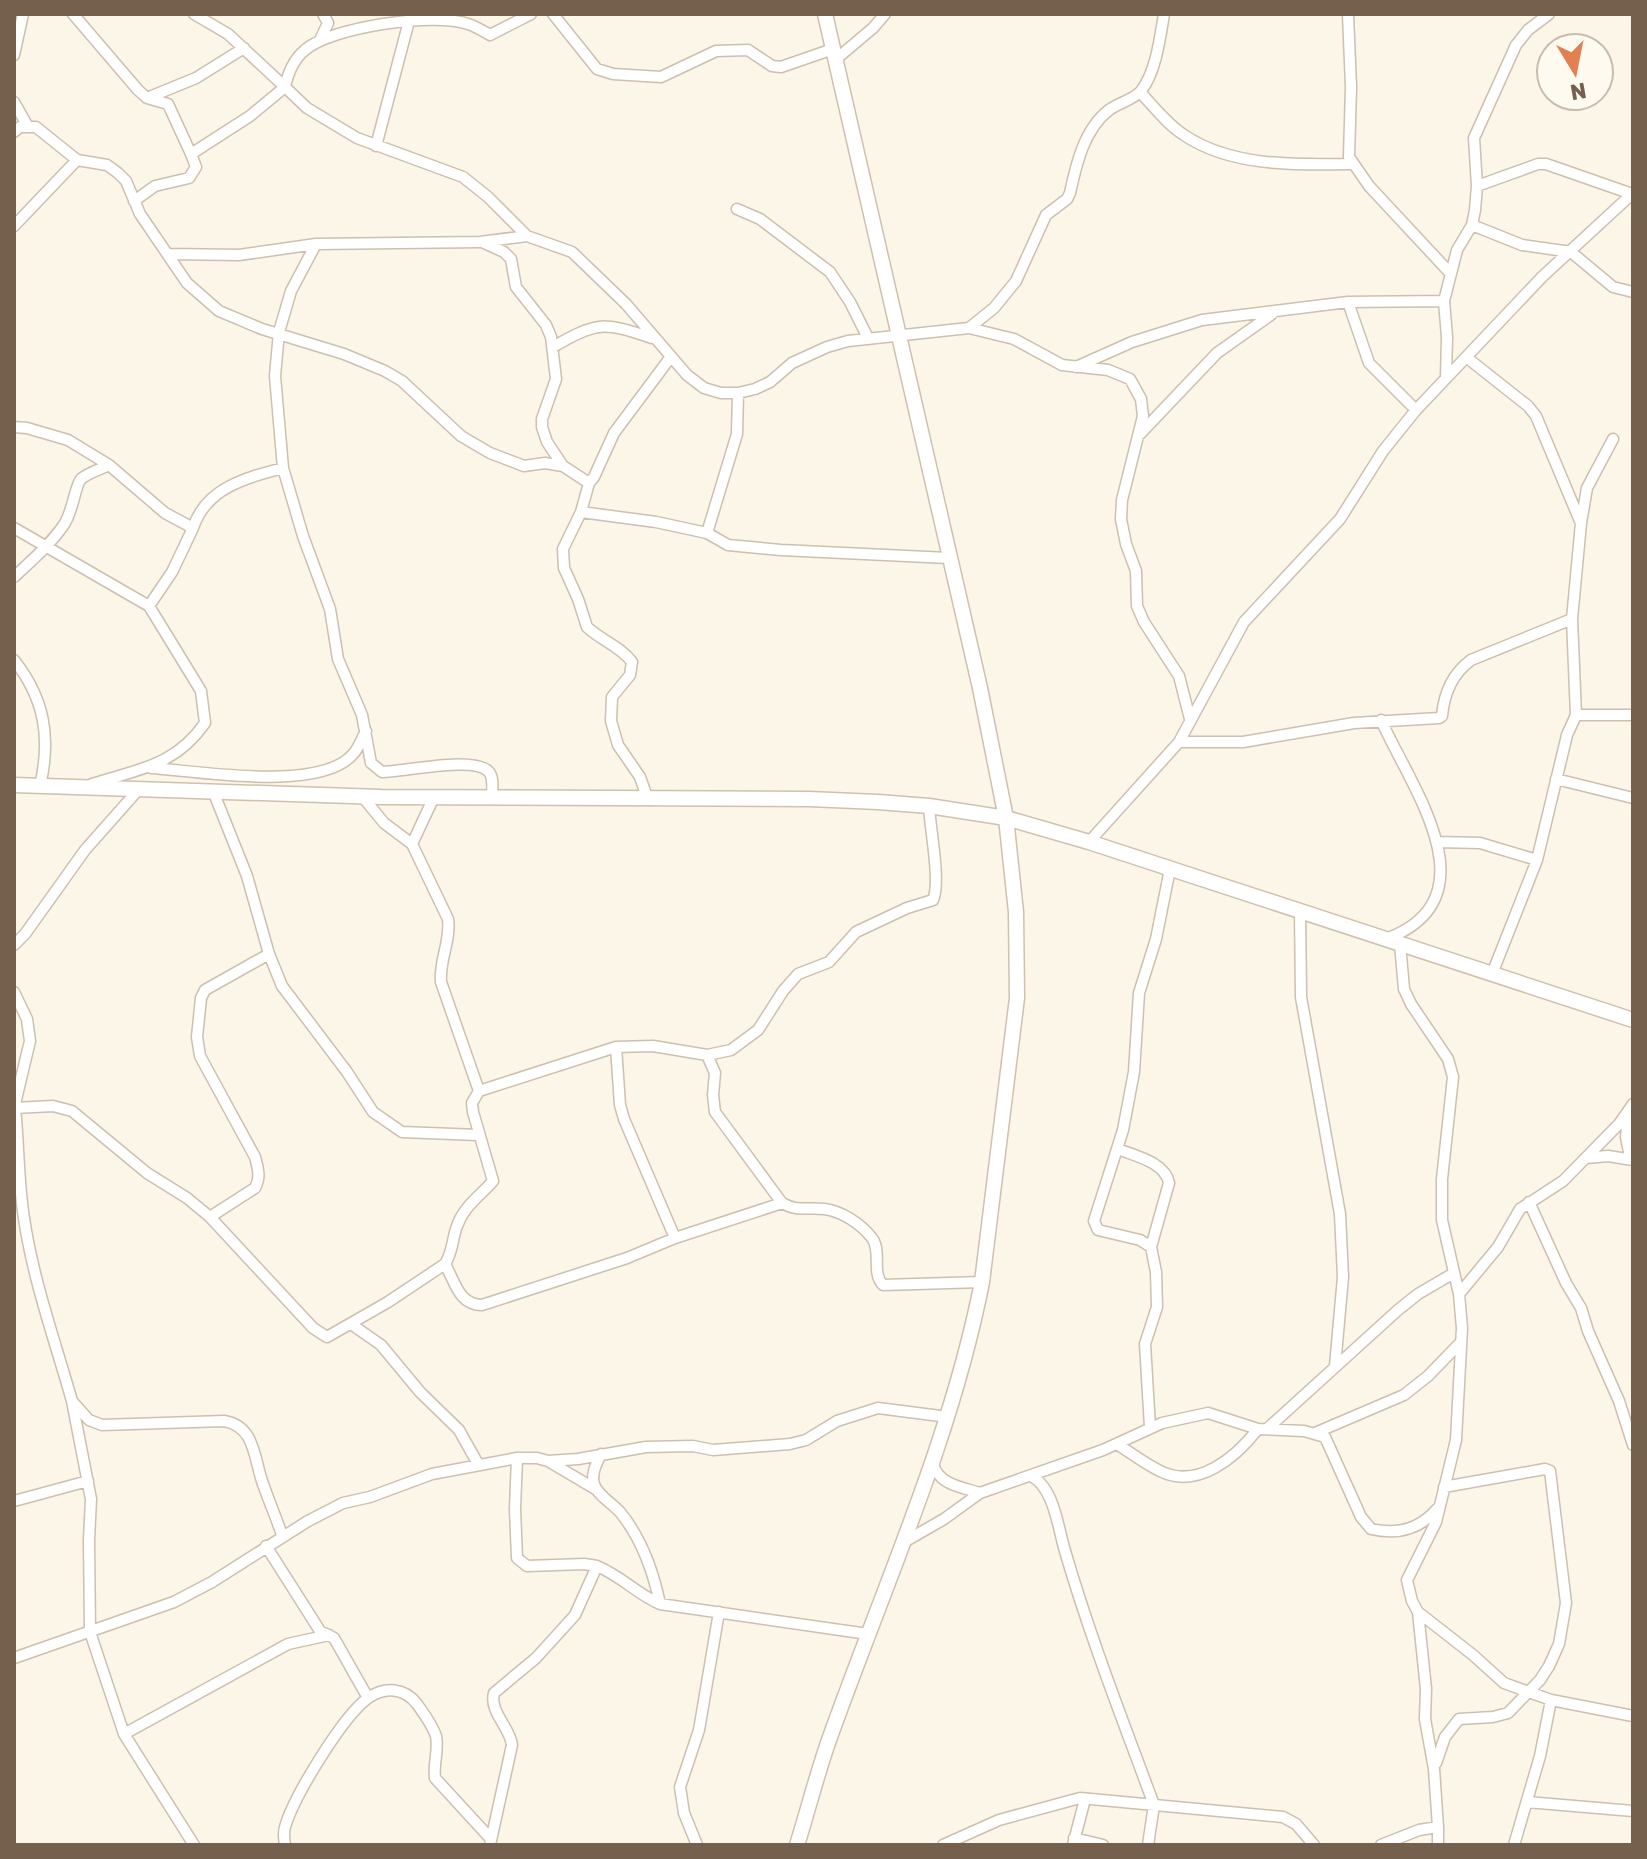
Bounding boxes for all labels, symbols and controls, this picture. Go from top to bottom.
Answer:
north arrow [1535,32,1615,112]
text: N [1568,77,1589,106]

